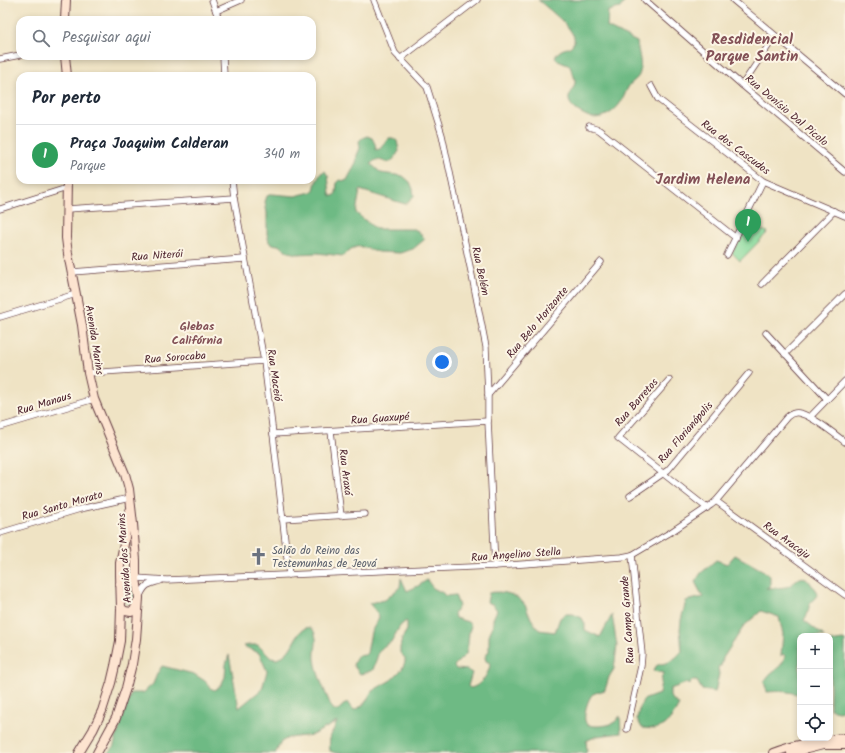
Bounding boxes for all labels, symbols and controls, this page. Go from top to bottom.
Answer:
search box [16,16,316,60]
text: Pesquisar aqui [62,26,151,50]
icon: search [30,27,52,49]
district label: Resdidencial Parque Santin [706,28,798,69]
street label: Rua Donísio Dal Picolo [741,70,832,151]
text: Por perto [32,85,101,112]
street label: Rua dos Cascudos [697,116,774,180]
text: Praça Joaquim Calderan [70,132,229,156]
text: 1 [43,144,47,165]
text: 340 m [263,144,300,165]
text: Parque [70,156,106,177]
district label: Jardim Helena [656,168,751,192]
pin: 1 [735,209,761,242]
street label: Rua Niterói [131,245,184,267]
street label: Rua Belém [466,245,494,298]
street label: Rua Belo Horizonte [502,283,573,362]
street label: Avenida Marins [80,304,108,377]
district label: Glebas Califórnia [172,317,222,350]
street label: Rua Sorocaba [144,347,206,369]
street label: Rua Maceió [261,348,287,403]
your location [432,352,452,372]
street label: Rua Barretos [610,374,663,431]
street label: Rua Manaus [15,387,74,421]
street label: Rua Florianópolis [654,397,718,468]
street label: Rua Guaxupé [350,408,411,430]
street label: Rua Araxá [333,448,357,498]
street label: Rua Santo Morato [20,486,105,526]
street label: Avenida dos Marins [113,512,137,603]
street label: Rua Aracaju [759,517,814,565]
place label: Salão do Reino das Testemunhas de Jeová [272,542,378,573]
street label: Rua Angelino Stella [470,543,562,567]
church icon: Salão do Reino das Testemunhas de Jeová [249,546,269,566]
street label: Rua Campo Grande [616,575,640,665]
map controls [797,633,833,741]
button: + [797,633,833,669]
button: − [797,669,833,705]
button: locate [797,705,833,741]

